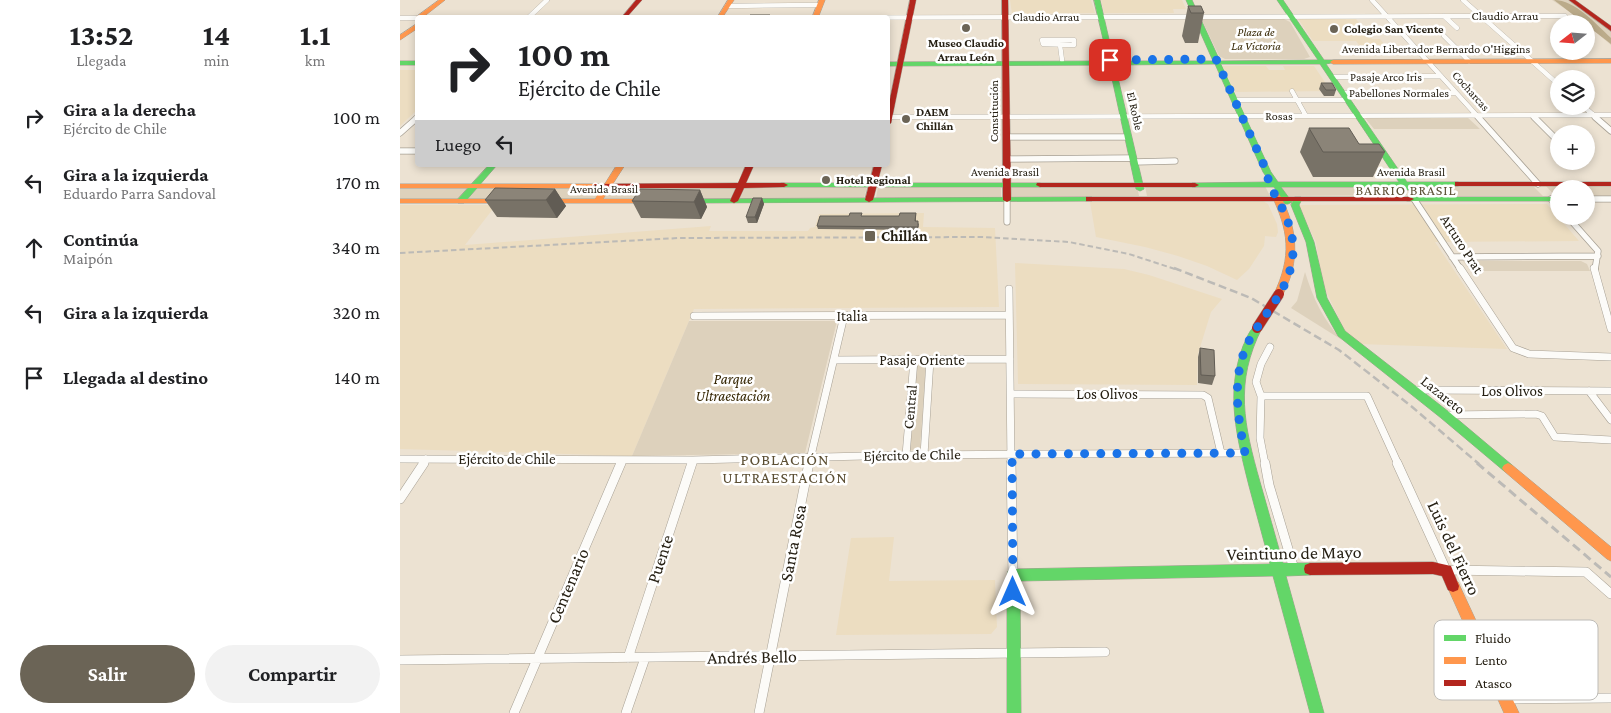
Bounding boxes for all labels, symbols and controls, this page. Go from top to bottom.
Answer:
street label: Claudio Arrau [1472,9,1539,23]
street label: Claudio Arrau [1013,10,1080,24]
north arrow [1550,15,1595,60]
map controls [1550,15,1595,225]
text: 13:52 [70,18,133,51]
text: 14 [203,18,230,51]
text: 1.1 [300,18,330,51]
marker: Museo Claudio Arrau León [960,22,972,34]
place label: Colegio San Vicente [1344,22,1444,36]
marker: Colegio San Vicente [1328,23,1340,35]
park label: Plaza de La Victoria [1231,25,1281,53]
icon: right [435,35,500,100]
text: 100 m [518,35,610,74]
place label: Museo Claudio Arrau León [928,36,1004,64]
pin [1089,39,1131,81]
street label: Avenida Libertador Bernardo O'Higgins [1342,42,1530,56]
icon: arrive [1096,46,1124,74]
text: Llegada [76,52,126,69]
text: min [204,52,229,69]
text: km [305,52,325,69]
street label: Cocharcas [1449,68,1493,114]
street label: Pasaje Arco Iris [1350,70,1422,84]
button: layers [1550,70,1595,115]
text: Ejército de Chile [518,76,661,101]
street label: Constitución [987,79,1001,142]
street label: Pabellones Normales [1349,86,1449,100]
street label: El Roble [1124,90,1146,132]
text: Gira a la derecha [63,99,196,120]
icon: right [20,104,48,132]
place label: DAEM Chillán [916,105,953,133]
text: 100 m [333,107,380,128]
street label: Rosas [1265,109,1293,123]
marker: DAEM Chillán [900,113,912,125]
text: Ejército de Chile [63,120,167,137]
button: + [1550,125,1595,170]
icon: left [491,130,519,158]
text: Luego [435,134,481,155]
text: Gira a la izquierda [63,164,209,185]
street label: Avenida Brasil [971,165,1039,179]
street label: Avenida Brasil [1377,165,1445,179]
icon: left [20,169,48,197]
text: 170 m [336,172,380,193]
place label: Hotel Regional [836,173,911,187]
marker: Hotel Regional [820,174,832,186]
button: − [1550,180,1595,225]
street label: Avenida Brasil [570,182,638,196]
district label: BARRIO BRASIL [1356,182,1456,198]
text: Eduardo Parra Sandoval [63,185,216,202]
street label: Arturo Prat [1437,212,1487,277]
place label: Chillán [881,228,928,244]
text: Continúa [63,229,139,250]
marker: Chillán [863,229,877,243]
icon: ahead [20,234,48,262]
text: 340 m [332,237,380,258]
text: Maipón [63,250,113,267]
icon: left [20,299,48,327]
text: Gira a la izquierda [63,302,209,323]
text: 320 m [332,302,380,323]
street label: Italia [836,308,868,324]
street label: Pasaje Oriente [879,352,965,369]
icon: arrive [20,364,48,392]
text: Llegada al destino [63,367,208,388]
text: 140 m [334,367,380,388]
park label: Parque Ultraestación [696,371,771,404]
street label: Lazareto [1418,373,1468,417]
street label: Los Olivos [1481,383,1543,399]
street label: Central [900,384,920,430]
street label: Los Olivos [1076,386,1138,402]
street label: Ejército de Chile [863,446,961,465]
street label: Ejército de Chile [458,451,556,468]
district label: POBLACIÓN ULTRAESTACIÓN [722,451,848,486]
street label: Luis del Fierro [1423,498,1485,598]
street label: Santa Rosa [776,503,810,583]
street label: Puente [643,532,677,586]
street label: Veintiuno de Mayo [1226,542,1362,564]
street label: Centenario [543,545,593,627]
position arrow [986,565,1038,617]
legend [1434,620,1598,700]
text: Fluido [1475,630,1511,646]
button: Salir [20,645,195,703]
button: Compartir [205,645,380,703]
street label: Andrés Bello [707,646,797,668]
text: Lento [1475,652,1507,668]
text: Atasco [1475,675,1512,691]

